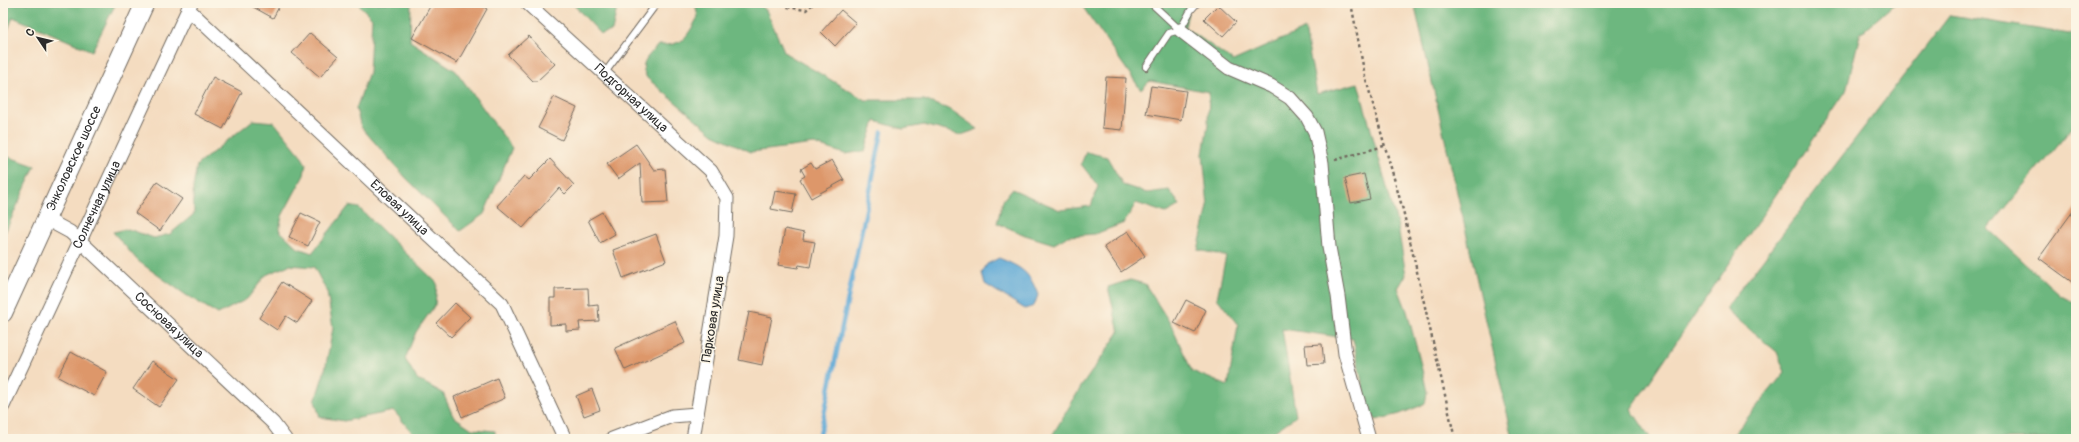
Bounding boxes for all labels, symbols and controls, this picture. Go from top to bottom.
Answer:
north arrow [18,18,58,58]
text: С [23,26,38,39]
street label: Подгорная улица [591,60,671,136]
street label: Энколовское шоссе [43,103,105,213]
street label: Солнечная улица [69,158,124,251]
street label: Еловая улица [367,176,432,239]
street label: Парковая улица [698,275,728,363]
street label: Сосновая улица [131,289,207,361]

